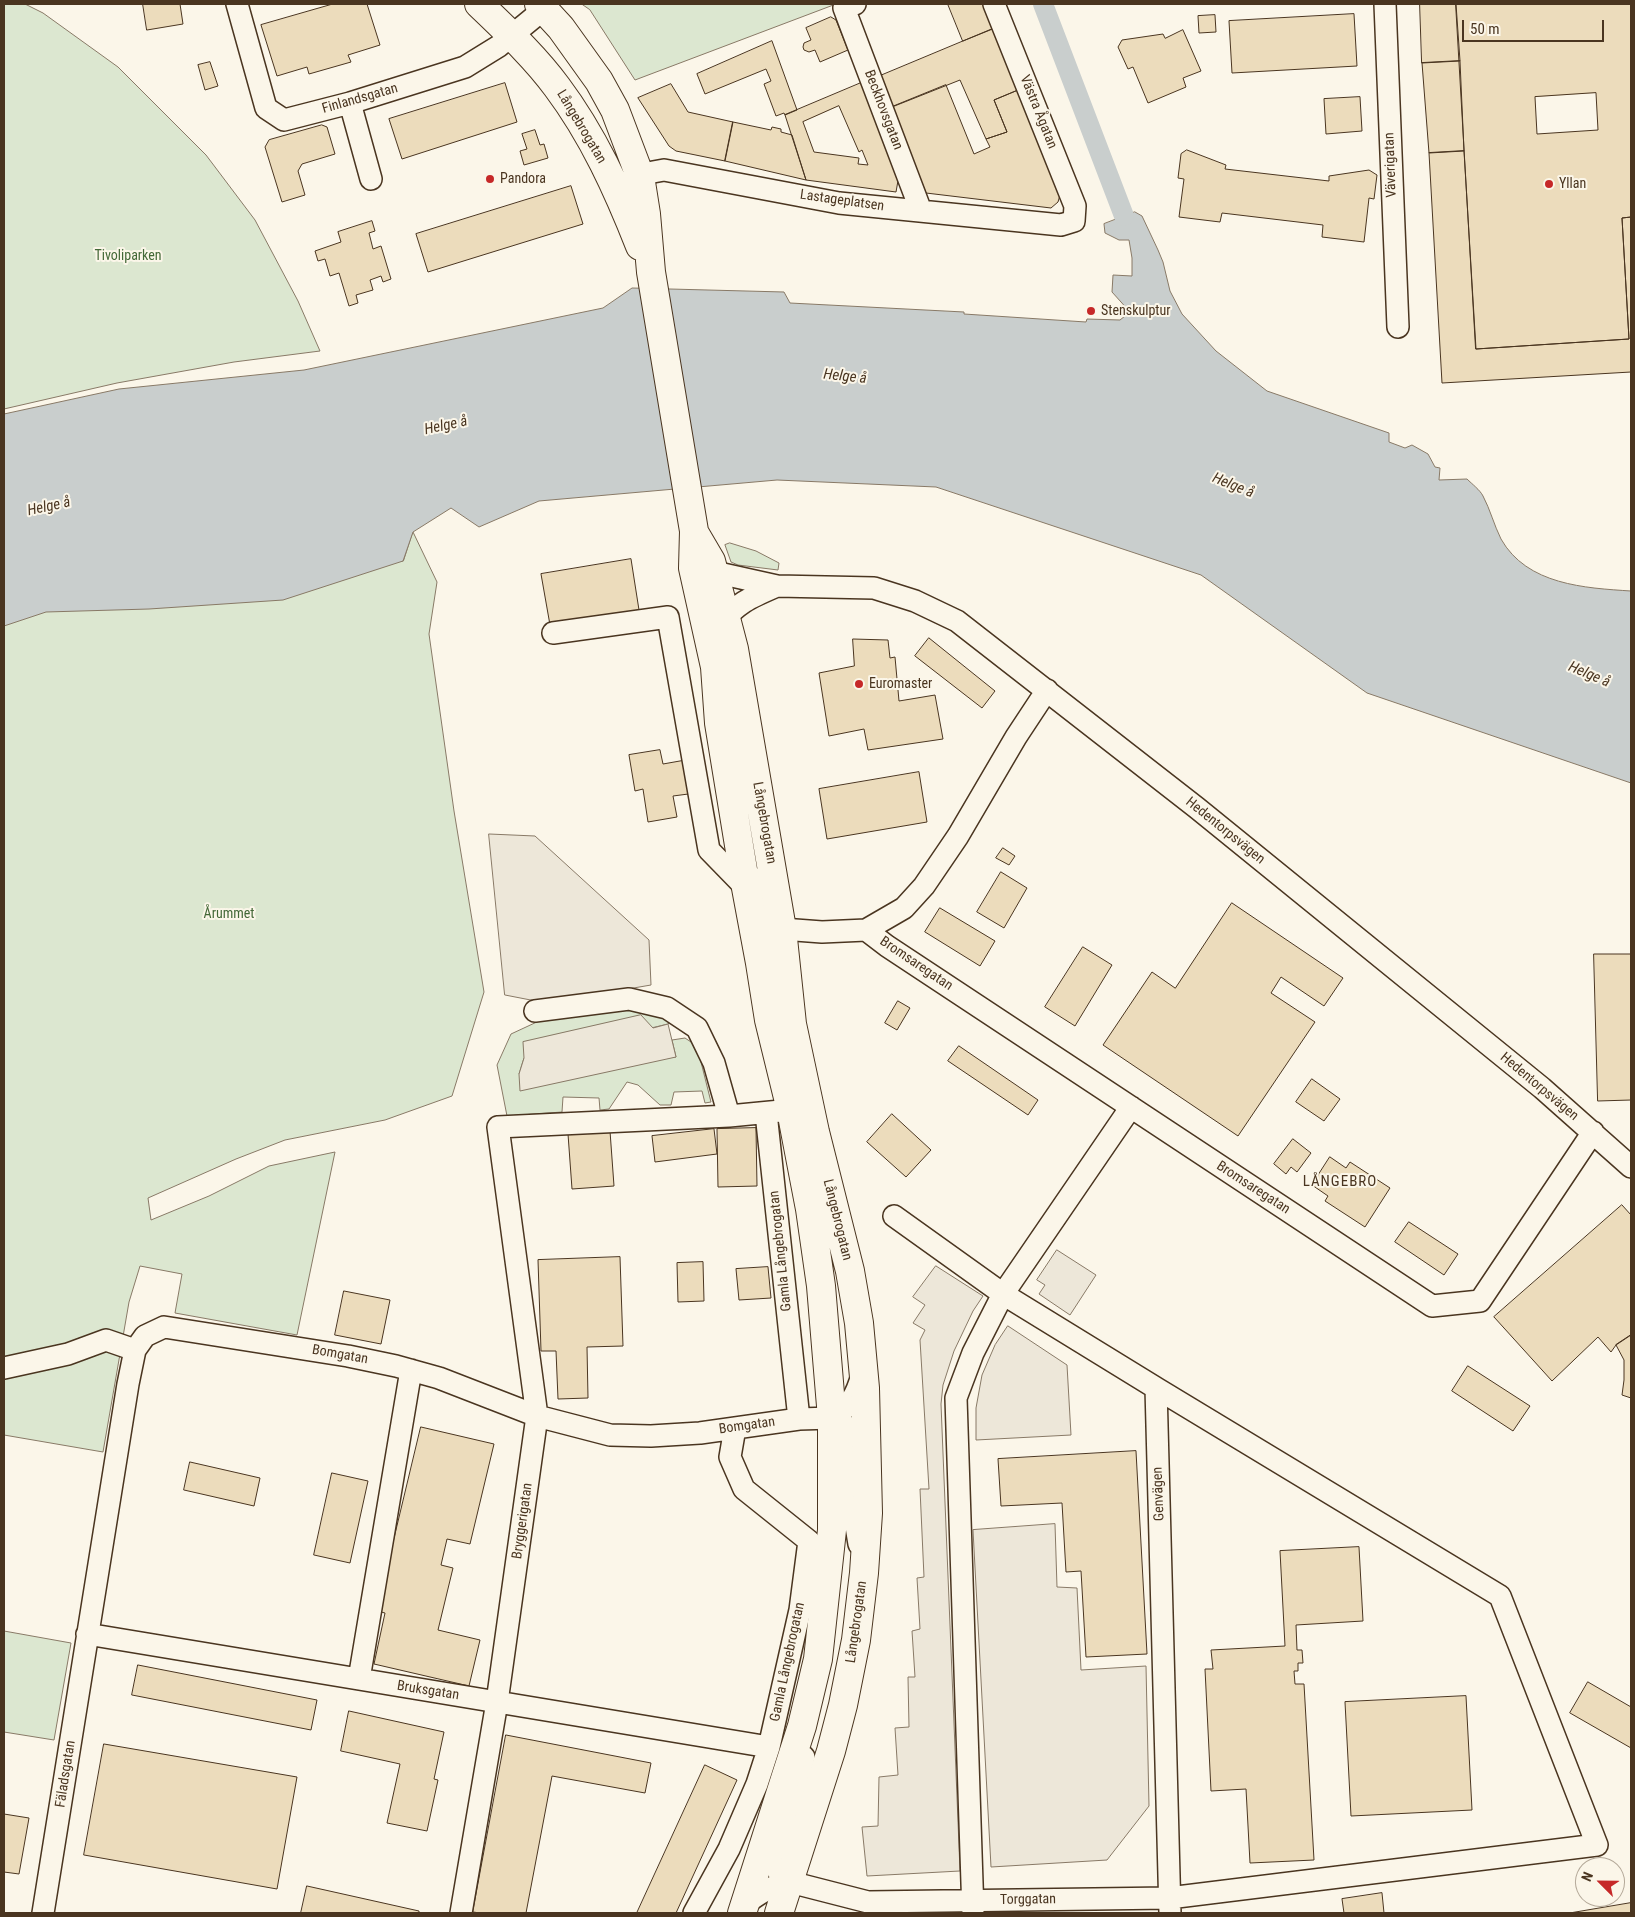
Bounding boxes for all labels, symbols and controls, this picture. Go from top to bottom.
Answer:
scale bar [1465,10,1608,42]
text: 50 m [1470,20,1500,38]
street label: Beckhovsgatan [860,68,906,152]
street label: Västra Ågatan [1016,73,1060,151]
street label: Finlandsgatan [320,80,400,118]
street label: Långebrogatan [552,87,610,167]
street label: Väverigatan [1381,132,1401,198]
place label: Pandora [500,171,546,187]
marker: Pandora [484,173,496,185]
place label: Yllan [1559,176,1586,192]
marker: Yllan [1543,178,1555,190]
street label: Lastageplatsen [799,187,885,215]
park label: Tivoliparken [94,248,162,264]
place label: Stenskulptur [1101,303,1171,319]
marker: Stenskulptur [1085,305,1097,317]
water label: Helge å [822,366,868,388]
water label: Helge å [423,413,469,439]
water label: Helge å [1209,469,1257,503]
water label: Helge å [26,494,72,520]
water label: Helge å [1565,658,1613,692]
place label: Euromaster [869,676,932,692]
marker: Euromaster [853,678,865,690]
street label: Långebrogatan [749,781,779,865]
street label: Hedentorpsvägen [1182,794,1268,868]
park label: Årummet [204,906,254,922]
street label: Bromsaregatan [876,933,956,995]
street label: Hedentorpsvägen [1496,1049,1582,1125]
street label: Bromsaregatan [1213,1158,1293,1218]
district label: LÅNGEBRO [1302,1173,1378,1191]
street label: Långebrogatan [819,1178,855,1262]
street label: Gamla Långebrogatan [766,1190,796,1312]
street label: Bomgatan [311,1342,369,1368]
street label: Bomgatan [718,1414,776,1438]
street label: Genvägen [1150,1466,1168,1522]
street label: Bryggerigatan [509,1482,537,1560]
street label: Långebrogatan [843,1580,871,1664]
street label: Gamla Långebrogatan [767,1601,809,1723]
street label: Bruksgatan [396,1678,460,1704]
street label: Fäladsgatan [52,1739,80,1809]
north arrow [1575,1857,1625,1907]
text: N [1578,1869,1596,1884]
street label: Torggatan [1000,1891,1056,1909]

